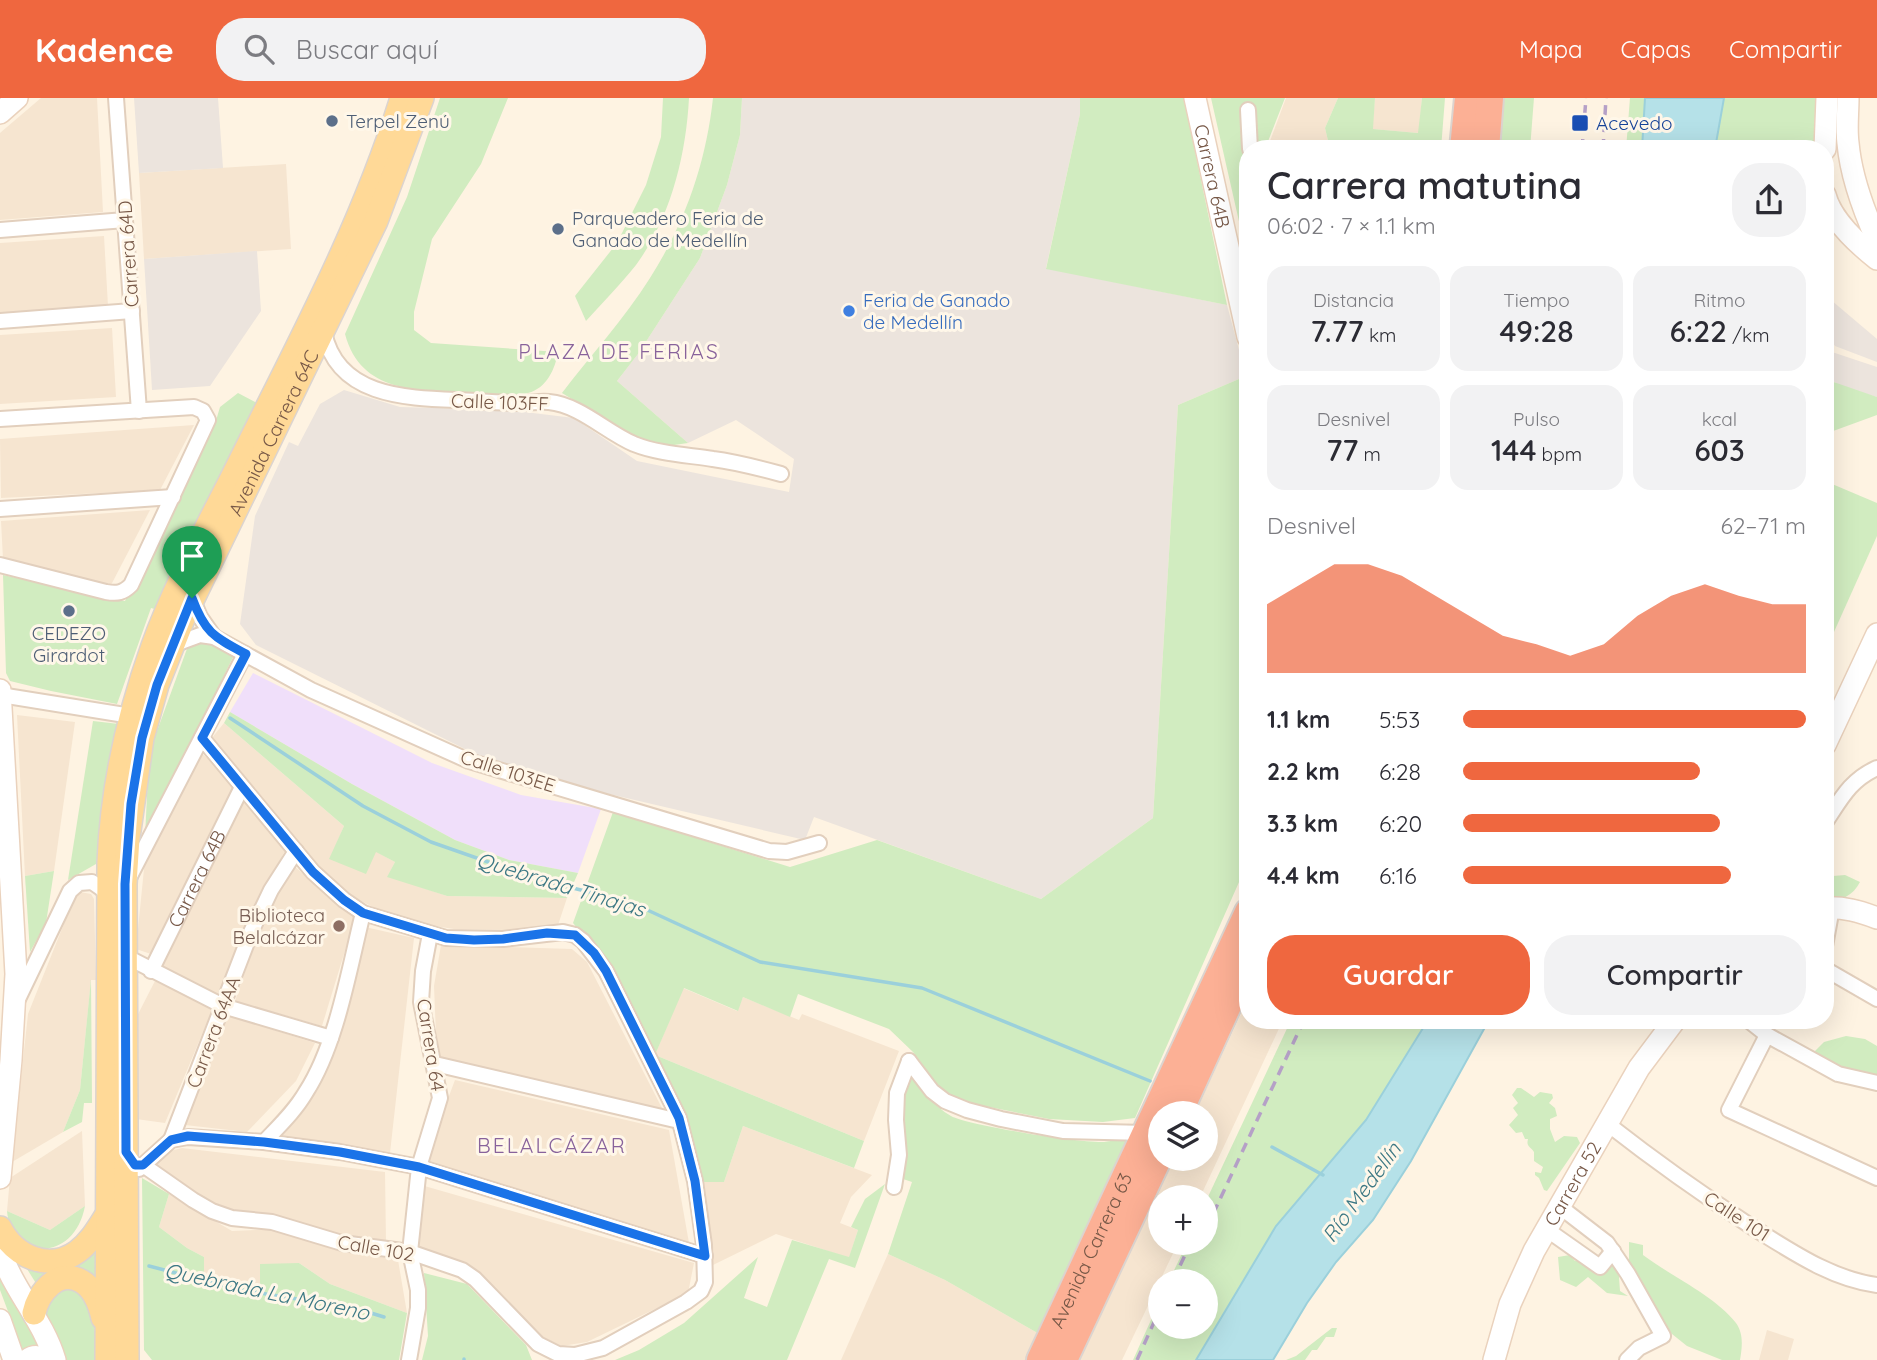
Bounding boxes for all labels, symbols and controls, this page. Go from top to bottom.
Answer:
search box [216,18,706,81]
text: Kadence [35,29,174,70]
icon: search [240,30,278,68]
text: Buscar aquí [296,33,438,66]
text: Mapa [1519,34,1583,64]
text: Capas [1621,34,1691,64]
text: Compartir [1729,34,1842,64]
place label: Terpel Zenú [346,109,450,133]
place label: Acevedo [1596,111,1672,135]
marker: Terpel Zenú [324,113,340,129]
marker: Acevedo [1570,113,1590,133]
street label: Carrera 64B [1189,122,1235,230]
text: Carrera matutina [1267,161,1582,209]
button: share [1732,163,1806,237]
street label: Carrera 64D [112,200,144,308]
place label: Parqueadero Feria de Ganado de Medellín [572,206,764,252]
text: 06:02 · 7 × 1.1 km [1267,211,1436,240]
marker: Parqueadero Feria de Ganado de Medellín [550,221,566,237]
place label: Feria de Ganado de Medellín [863,288,1010,334]
text: Distancia [1313,288,1394,312]
text: Tiempo [1503,288,1570,312]
text: Ritmo [1693,288,1746,312]
marker: Feria de Ganado de Medellín [841,303,857,319]
text: 7.77 [1311,312,1364,350]
text: 49:28 [1500,312,1573,350]
text: 6:22 [1669,312,1727,350]
text: km [1364,323,1396,347]
text: /km [1727,323,1770,347]
district label: PLAZA DE FERIAS [518,338,720,364]
street label: Avenida Carrera 64C [223,346,324,520]
street label: Calle 103FF [451,388,549,416]
text: Desnivel [1317,407,1390,431]
text: Pulso [1513,407,1560,431]
text: kcal [1702,407,1737,431]
text: 77 [1326,431,1358,469]
text: 144 [1491,431,1536,469]
text: 603 [1694,431,1745,469]
text: m [1358,442,1381,466]
text: bpm [1536,442,1582,466]
text: Desnivel [1267,511,1356,540]
text: 62–71 m [1720,511,1806,540]
pin [162,526,222,598]
icon: arrive [173,537,211,575]
marker: CEDEZO Girardot [61,603,77,619]
place label: CEDEZO Girardot [32,621,106,667]
text: 1.1 km [1267,705,1330,734]
text: 5:53 [1379,705,1420,734]
street label: Calle 103EE [458,744,558,798]
text: 2.2 km [1267,757,1340,786]
text: 6:28 [1379,757,1421,786]
text: 3.3 km [1267,809,1338,838]
text: 6:20 [1379,809,1422,838]
street label: Carrera 64B [162,826,231,931]
water label: Quebrada Tinajas [474,846,649,922]
text: 4.4 km [1267,861,1340,890]
text: 6:16 [1379,861,1417,890]
place label: Biblioteca Belalcázar [233,903,326,949]
marker: Biblioteca Belalcázar [331,918,347,934]
button: Guardar [1267,935,1530,1015]
button: Compartir [1544,935,1806,1015]
street label: Carrera 64AA [181,973,245,1091]
street label: Carrera 64 [412,997,450,1093]
map controls [1148,1101,1218,1339]
button: layers [1148,1101,1218,1171]
district label: BELALCÁZAR [477,1132,627,1158]
water label: Río Medellín [1316,1136,1406,1247]
street label: Carrera 52 [1539,1137,1606,1230]
street label: Avenida Carrera 63 [1045,1169,1137,1332]
button: + [1148,1185,1218,1255]
street label: Calle 101 [1700,1186,1774,1246]
street label: Calle 102 [336,1229,416,1267]
water label: Quebrada La Moreno [162,1257,373,1326]
button: − [1148,1269,1218,1339]

